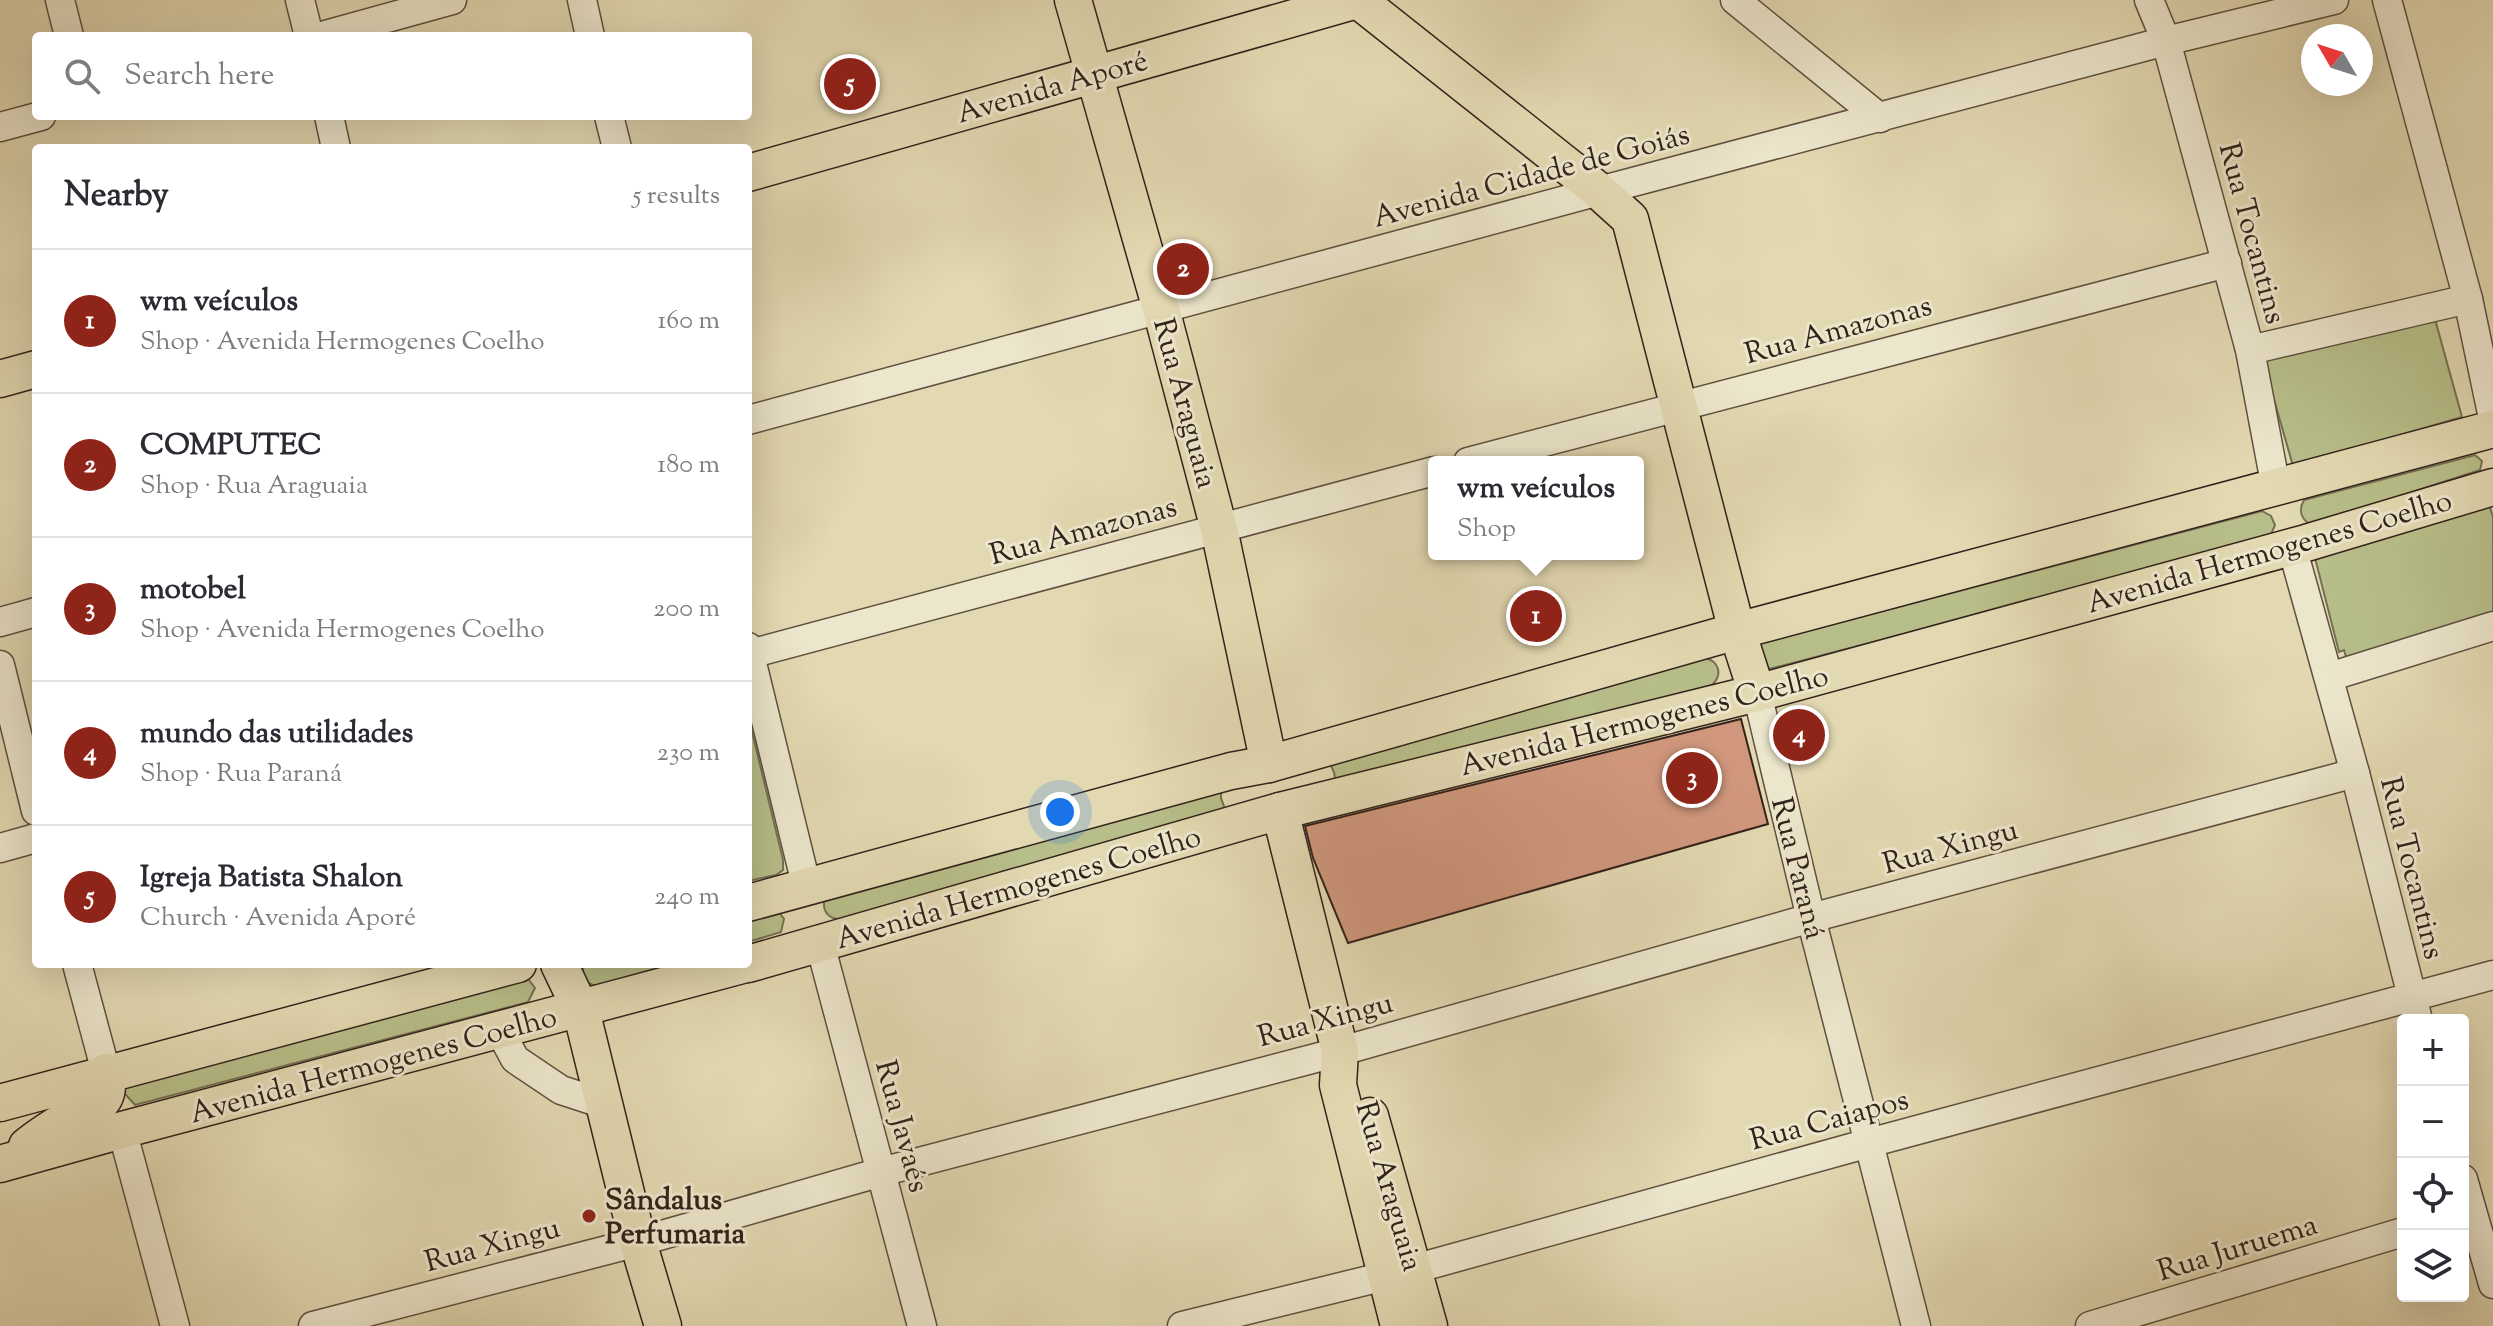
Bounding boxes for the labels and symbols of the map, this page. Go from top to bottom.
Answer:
north arrow [2301,24,2373,96]
street label: Avenida Aporé [952,41,1153,136]
pin: 5 [824,54,876,114]
street label: Avenida Cidade de Goiás [1368,114,1695,240]
street label: Rua Tocantins [2206,138,2295,329]
pin: 2 [1157,239,1209,299]
street label: Rua Amazonas [1740,286,1937,377]
street label: Rua Araguaia [1140,314,1227,494]
street label: Avenida Hermogenes Coelho [2082,481,2457,626]
street label: Rua Amazonas [985,487,1182,578]
pin: 1 [1510,586,1562,646]
street label: Avenida Hermogenes Coelho [1456,656,1833,789]
pin: 4 [1773,705,1825,765]
pin: 3 [1666,748,1718,808]
street label: Rua Tocantins [2367,773,2454,964]
your location [1040,792,1080,832]
street label: Rua Paraná [1758,793,1835,944]
street label: Rua Xingu [1878,810,2023,887]
street label: Avenida Hermogenes Coelho [831,817,1206,962]
street label: Rua Xingu [1253,983,1398,1060]
street label: Avenida Hermogenes Coelho [185,997,562,1136]
street label: Rua Javaés [862,1056,939,1197]
street label: Rua Caiapos [1746,1080,1914,1163]
street label: Rua Araguaia [1343,1097,1432,1277]
place label: Sândalus Perfumaria [605,1180,745,1257]
street label: Rua Juruema [2152,1205,2323,1294]
marker: Sândalus Perfumaria [580,1207,598,1225]
street label: Rua Xingu [420,1208,565,1285]

